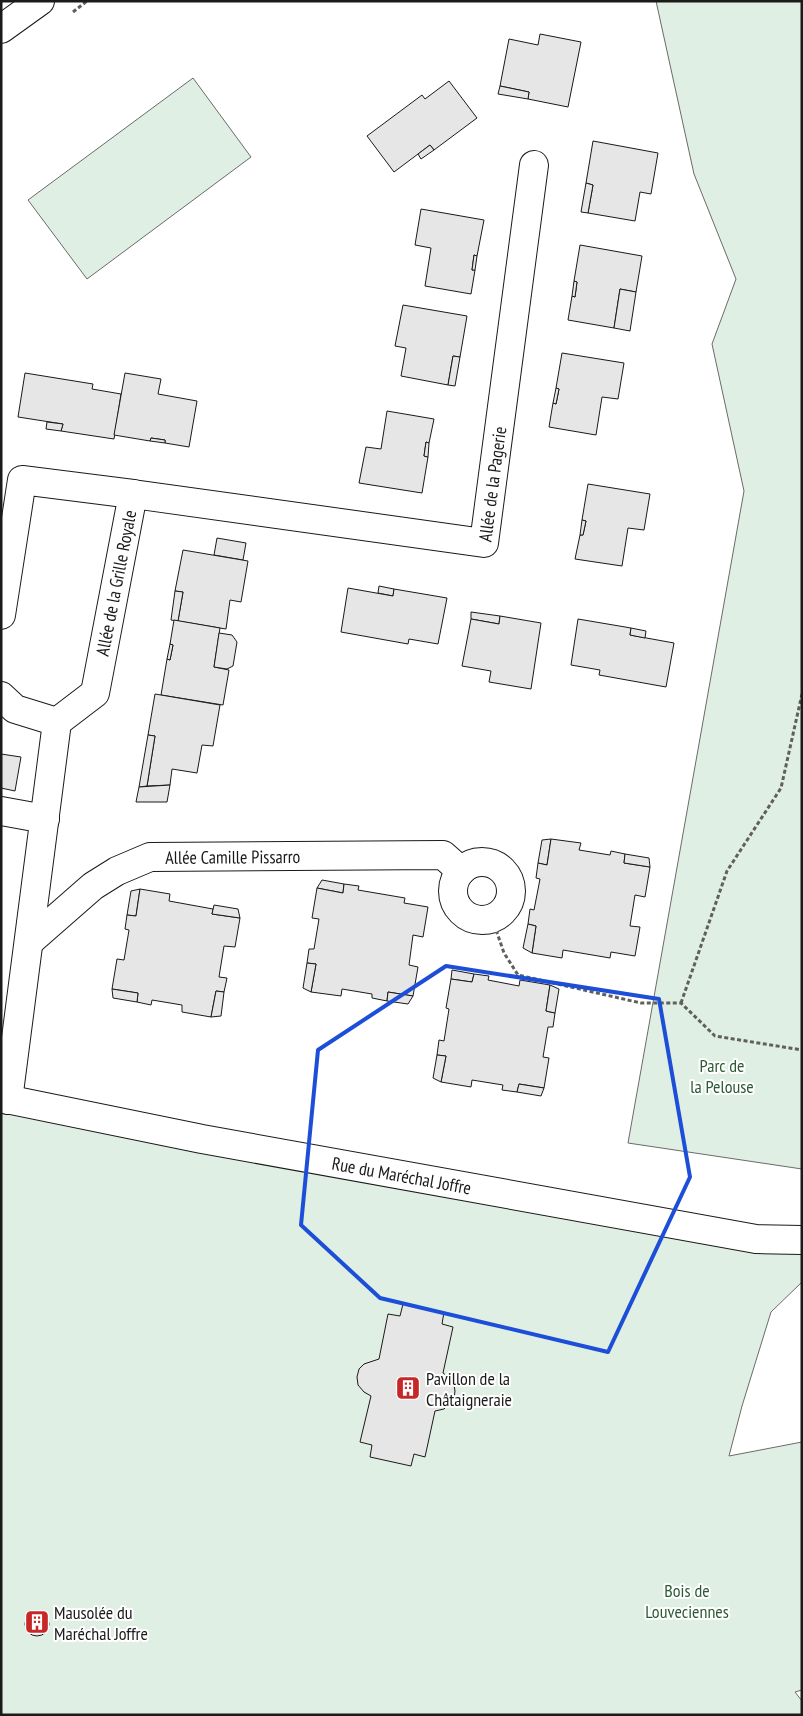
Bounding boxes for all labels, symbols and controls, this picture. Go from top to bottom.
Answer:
street label: Allée de la Pagerie [473,425,511,543]
street label: Allée de la Grille Royale [91,508,141,658]
street label: Allée Camille Pissarro [165,844,301,868]
park label: Parc de la Pelouse [690,1054,754,1098]
street label: Rue du Maréchal Joffre [330,1151,473,1199]
place label: Pavillon de la Châtaigneraie [426,1367,512,1411]
building icon: Pavillon de la Châtaigneraie [395,1375,421,1401]
park label: Bois de Louveciennes [645,1579,729,1623]
place label: Mausolée du Maréchal Joffre [54,1601,148,1645]
building icon: Mausolée du Maréchal Joffre [24,1609,50,1635]

